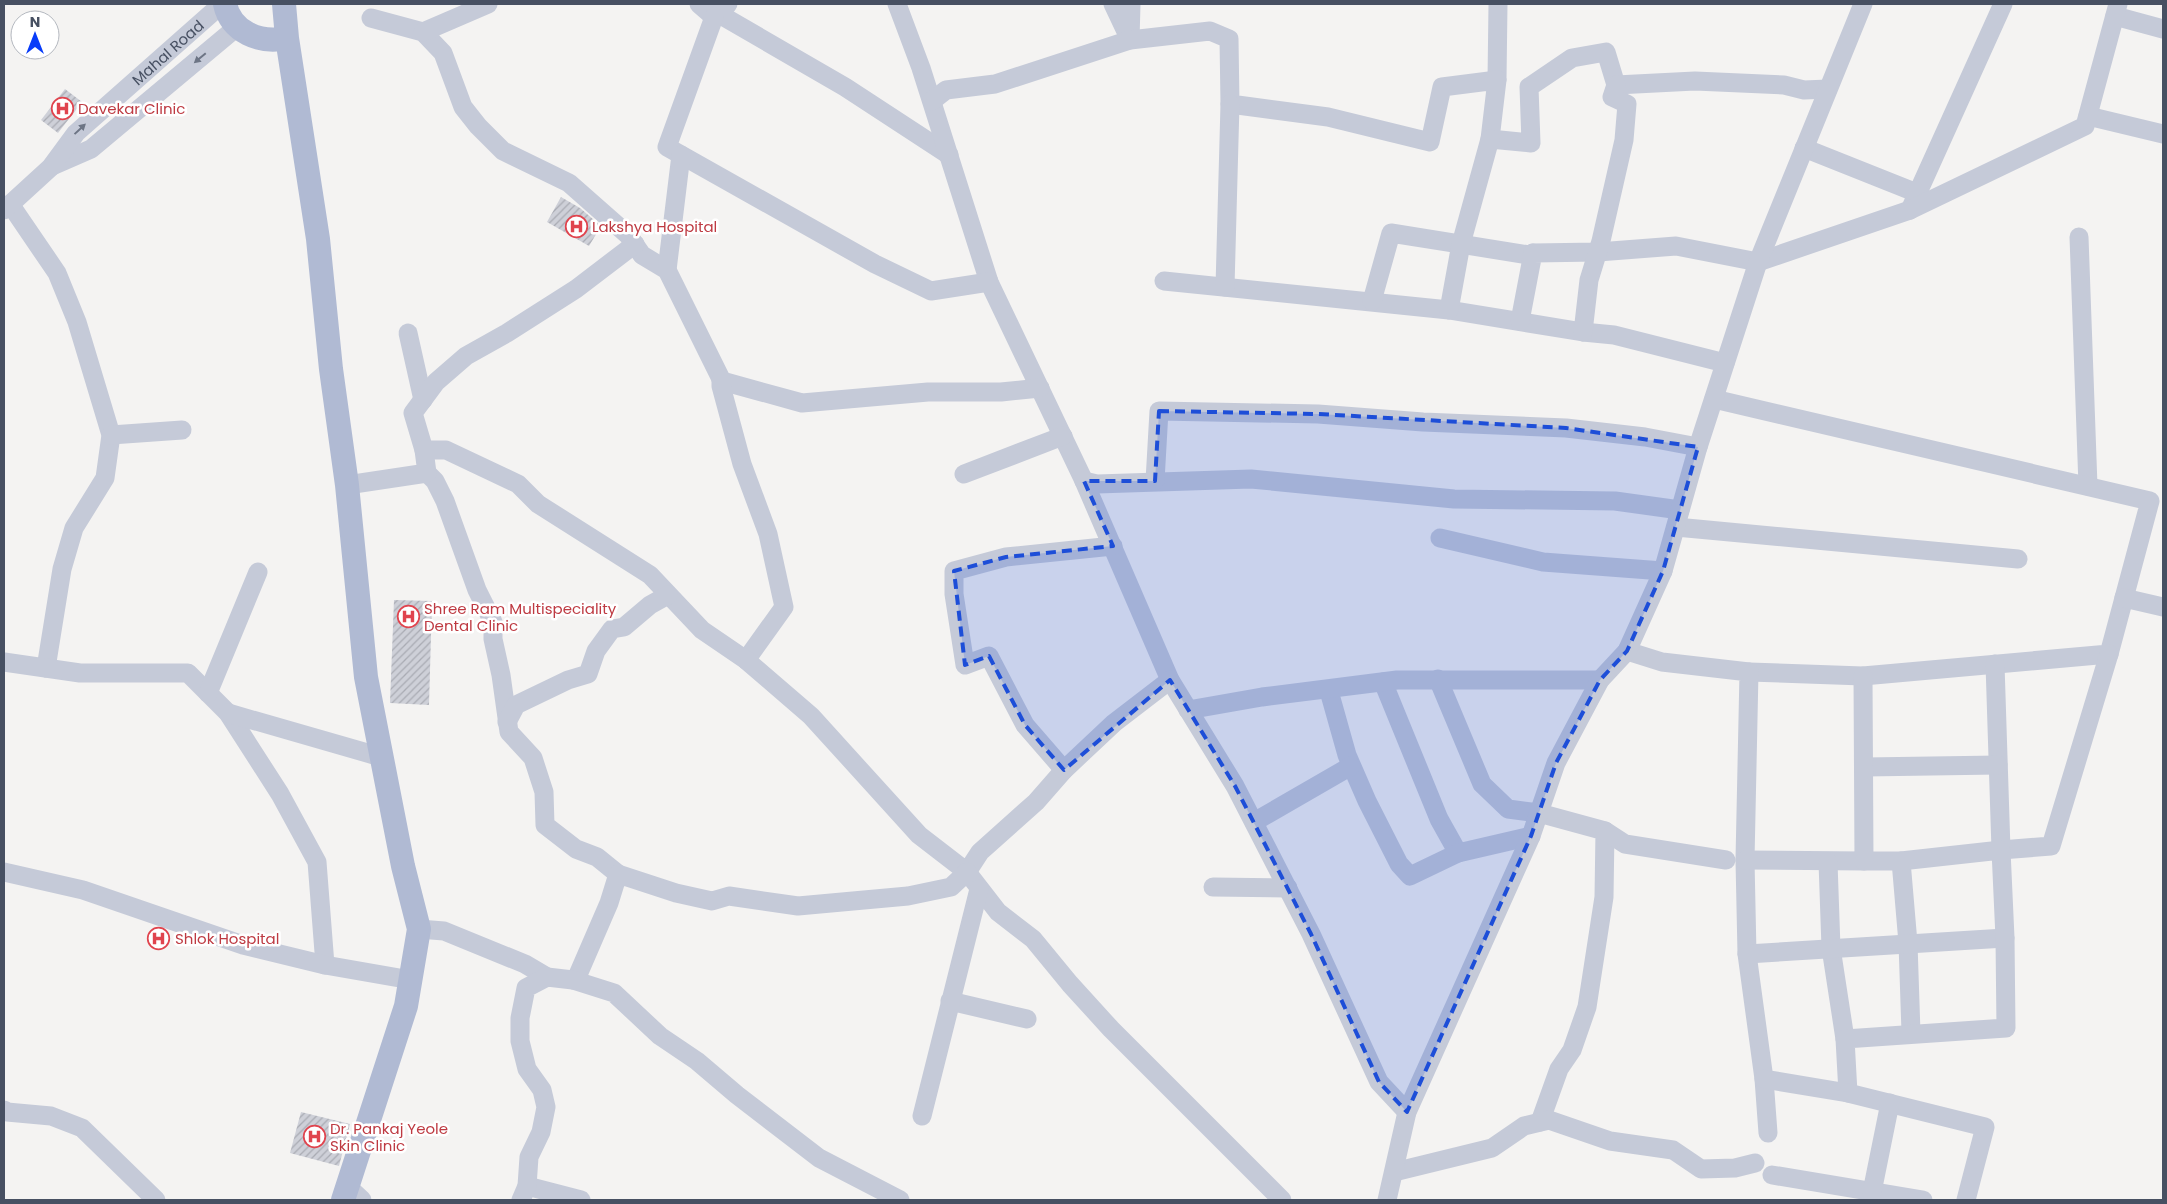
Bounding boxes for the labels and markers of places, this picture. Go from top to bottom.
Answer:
hospital icon: Davekar Clinic [50,96,74,120]
place label: Davekar Clinic [78,98,185,119]
hospital icon: Lakshya Hospital [564,214,588,238]
place label: Lakshya Hospital [592,216,717,237]
place label: Shree Ram Multispeciality Dental Clinic [424,598,617,636]
hospital icon: Shree Ram Multispeciality Dental Clinic [396,605,420,629]
hospital icon: Shlok Hospital [147,926,171,950]
place label: Shlok Hospital [175,928,279,949]
place label: Dr. Pankaj Yeole Skin Clinic [330,1118,448,1156]
hospital icon: Dr. Pankaj Yeole Skin Clinic [302,1125,326,1149]

